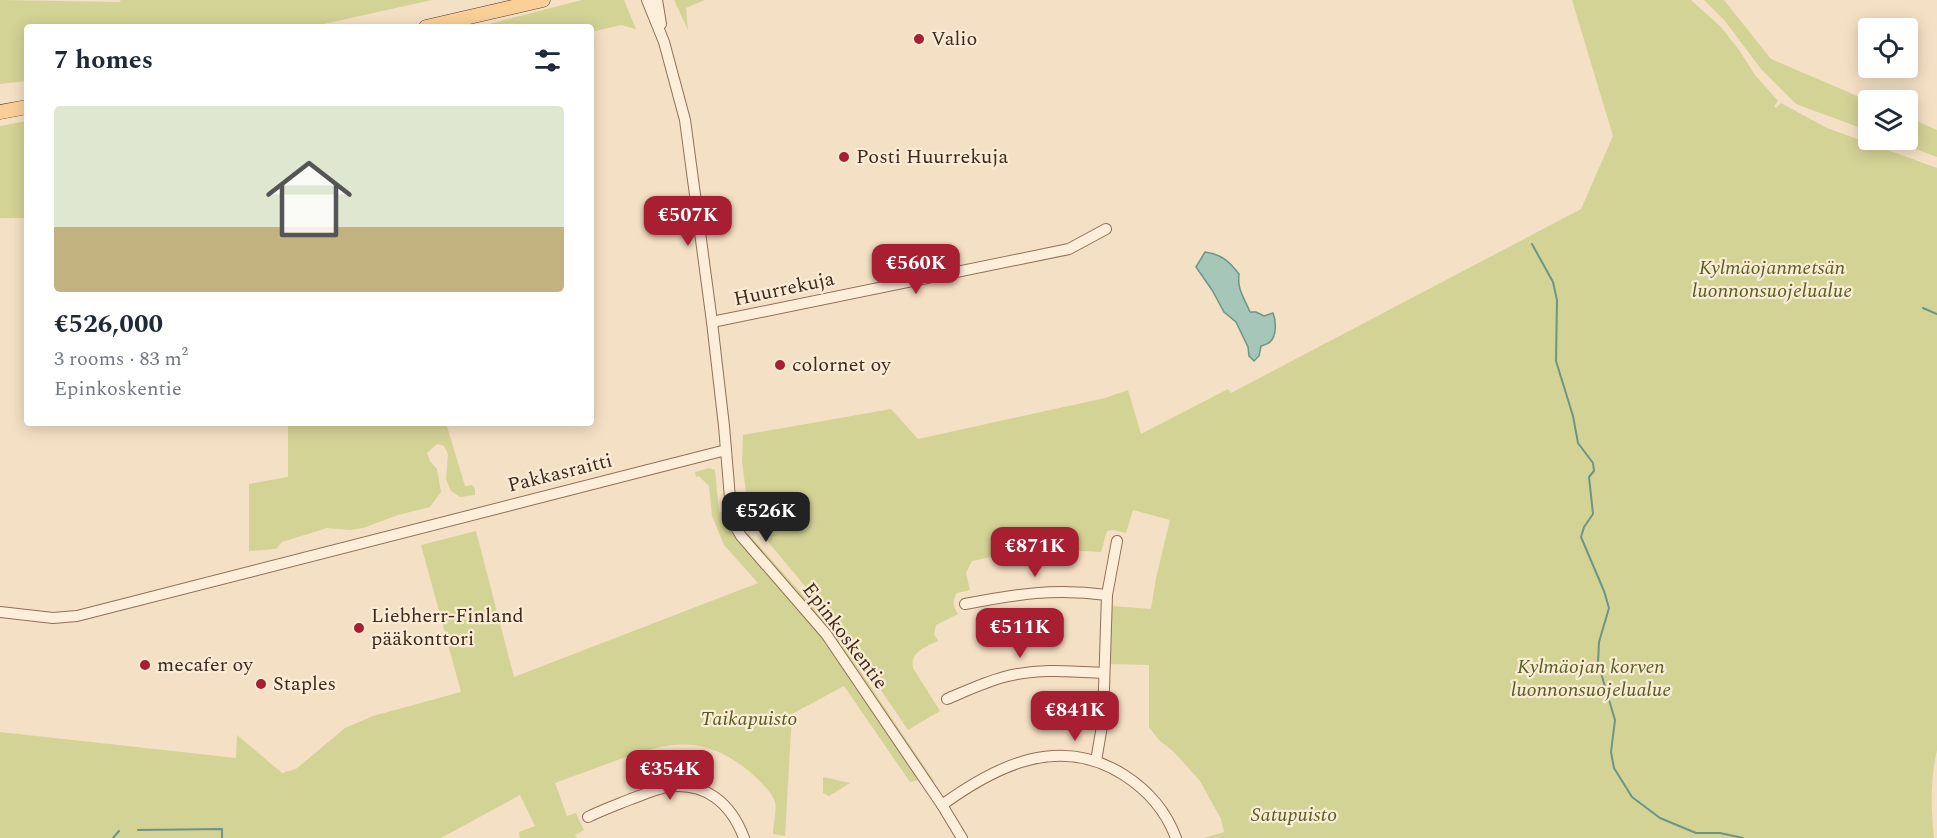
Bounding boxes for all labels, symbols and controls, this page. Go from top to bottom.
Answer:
map controls [1858,18,1918,150]
button: locate [1858,18,1918,78]
place label: Valio [931,24,977,54]
marker: Valio [912,32,926,46]
text: 7 homes [54,40,153,80]
icon: filters [531,44,564,77]
button: layers [1858,90,1918,150]
place label: Posti Huurrekuja [856,142,1009,172]
icon: home [255,145,363,253]
marker: Posti Huurrekuja [837,150,851,164]
pin: €507K [646,196,730,247]
text: €507K [658,200,718,230]
pin: €560K [874,244,958,295]
text: €560K [886,248,946,278]
park label: Kylmäojanmetsän luonnonsuojelualue [1692,253,1852,306]
street label: Huurrekuja [731,264,837,314]
text: €526,000 [54,304,163,344]
text: 3 rooms · 83 m² [54,344,188,374]
place label: colornet oy [792,350,892,380]
marker: colornet oy [773,358,787,372]
text: Epinkoskentie [54,374,182,404]
street label: Pakkasraitti [505,446,615,500]
pin: €526K [724,492,808,543]
text: €526K [736,496,796,526]
pin: €871K [993,527,1077,578]
text: €871K [1005,531,1065,561]
street label: Epinkoskentie [795,576,895,696]
place label: Liebherr-Finland pääkonttori [371,601,524,654]
pin: €511K [978,608,1062,659]
text: €511K [990,612,1050,642]
marker: Liebherr-Finland pääkonttori [352,621,366,635]
place label: mecafer oy [157,650,254,680]
park label: Kylmäojan korven luonnonsuojelualue [1511,652,1671,705]
marker: mecafer oy [138,658,152,672]
place label: Staples [273,669,336,699]
marker: Staples [254,677,268,691]
pin: €841K [1033,691,1117,742]
text: €841K [1045,695,1105,725]
park label: Taikapuisto [701,704,797,734]
pin: €354K [628,750,712,801]
text: €354K [640,754,700,784]
park label: Satupuisto [1251,800,1337,830]

